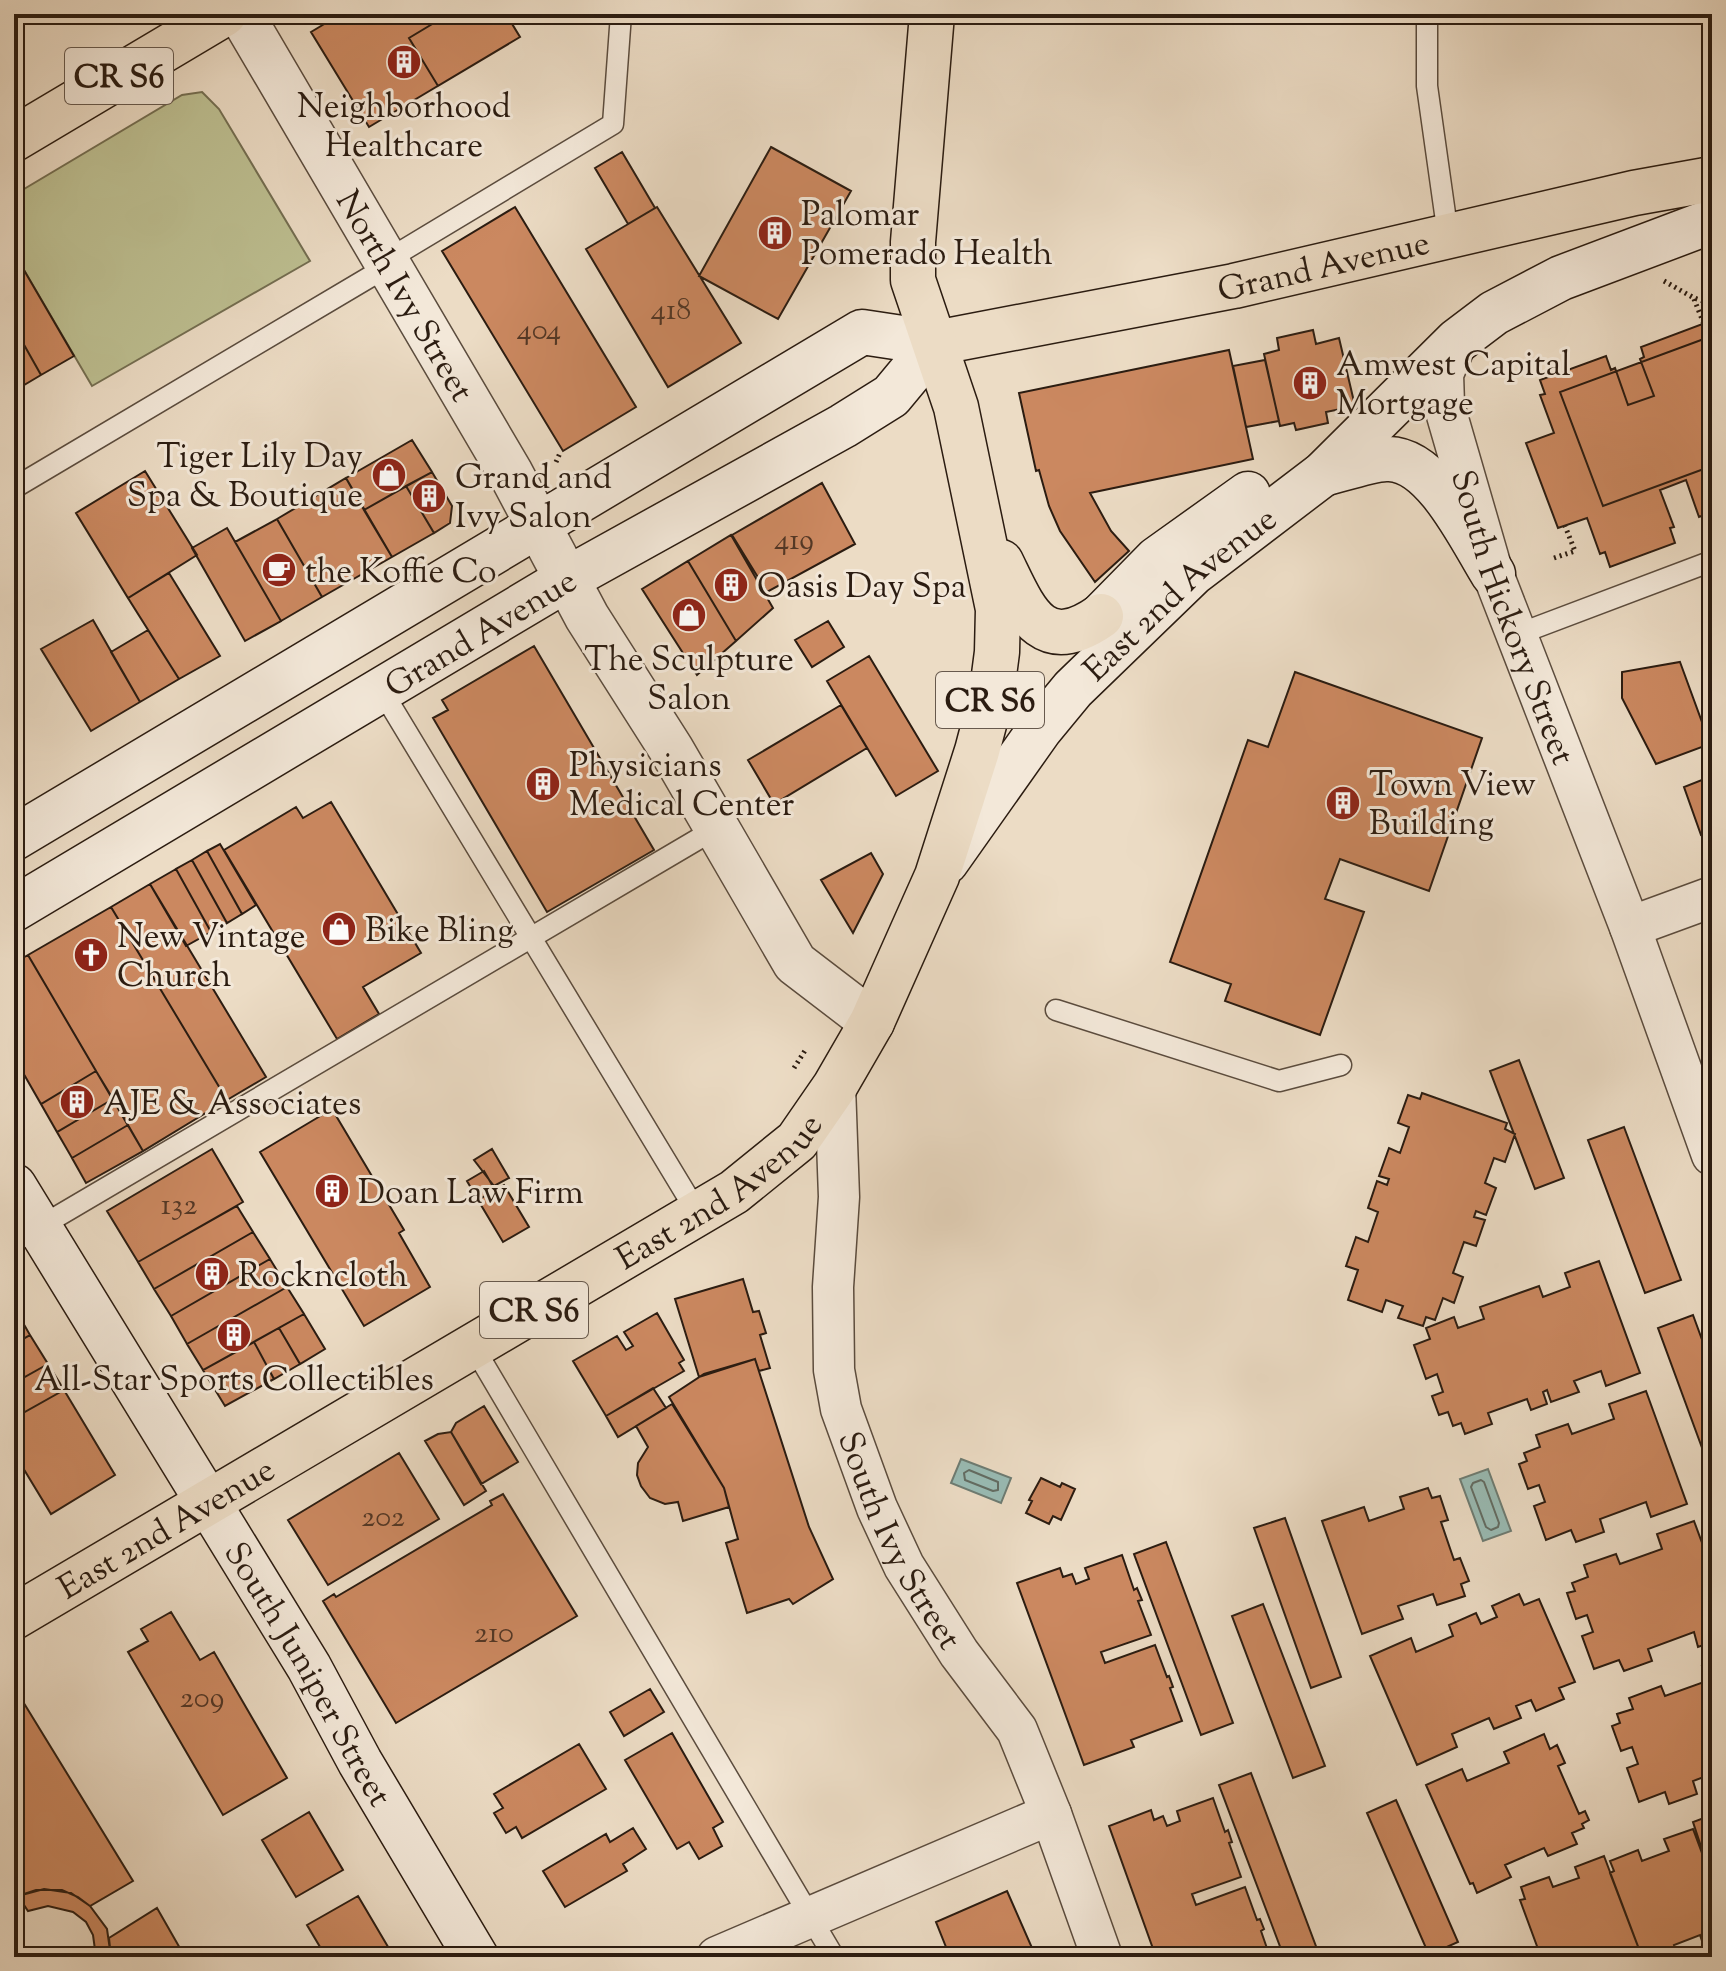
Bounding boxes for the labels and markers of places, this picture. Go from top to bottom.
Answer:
building icon: Neighborhood Healthcare [385,43,423,81]
place label: Neighborhood Healthcare [297,84,511,172]
place label: Palomar Pomerado Health [801,192,1053,280]
building icon: Palomar Pomerado Health [756,214,794,252]
place label: Amwest Capital Mortgage [1336,342,1571,430]
building icon: Amwest Capital Mortgage [1291,364,1329,402]
place label: Tiger Lily Day Spa & Boutique [127,434,363,522]
place label: Grand and Ivy Salon [455,455,612,543]
shop icon: Tiger Lily Day Spa & Boutique [370,456,408,494]
building icon: Grand and Ivy Salon [410,477,448,515]
place label: the Koffie Co [305,549,497,598]
cafe icon: the Koffie Co [260,551,298,589]
place label: Oasis Day Spa [757,564,966,613]
building icon: Oasis Day Spa [712,566,750,604]
shop icon: The Sculpture Salon [670,596,708,634]
place label: The Sculpture Salon [584,637,794,725]
place label: Physicians Medical Center [569,743,795,831]
place label: Town View Building [1369,762,1536,850]
building icon: Physicians Medical Center [524,765,562,803]
building icon: Town View Building [1324,784,1362,822]
place label: Bike Bling [365,908,514,957]
shop icon: Bike Bling [320,910,358,948]
place label: New Vintage Church [117,914,306,1002]
church icon: New Vintage Church [72,936,110,974]
place label: AJE & Associates [103,1081,361,1130]
building icon: AJE & Associates [58,1083,96,1121]
place label: Doan Law Firm [358,1170,584,1219]
building icon: Doan Law Firm [313,1172,351,1210]
place label: Rockncloth [238,1253,408,1302]
building icon: Rockncloth [193,1255,231,1293]
building icon: All-Star Sports Collectibles [215,1316,253,1354]
place label: All-Star Sports Collectibles [34,1357,434,1406]

